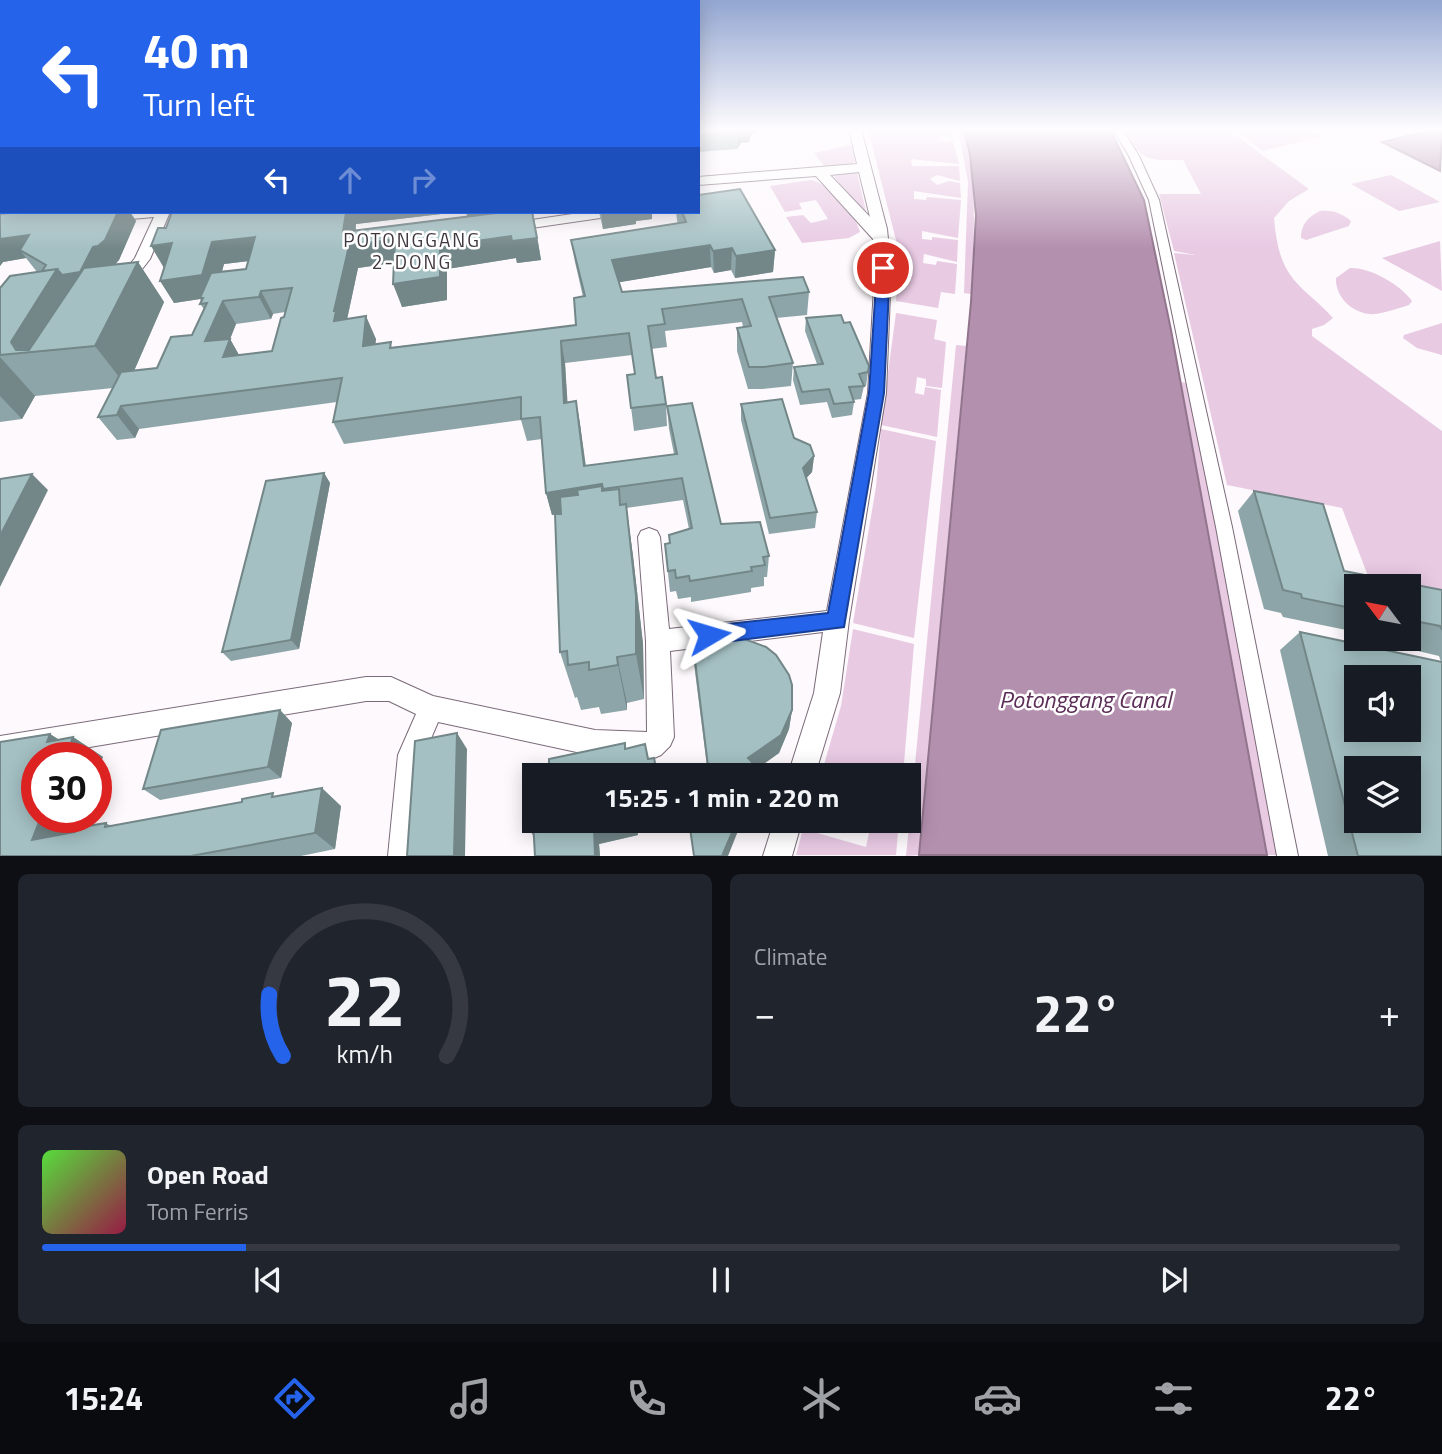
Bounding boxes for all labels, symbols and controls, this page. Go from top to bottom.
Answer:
text: 40 m [143,12,250,87]
icon: left [28,28,119,119]
text: Turn left [143,80,255,128]
icon: left [258,161,296,199]
icon: ahead [331,161,369,199]
icon: right [404,161,442,199]
district label: POTONGGANG 2-DONG [343,225,481,276]
pin [853,238,913,298]
icon: arrive [864,249,902,287]
north arrow [1344,574,1421,651]
map controls [1344,574,1421,833]
position arrow [672,598,746,672]
button: sound [1344,665,1421,742]
water label: Potonggang Canal [999,681,1174,717]
speed limit sign: 30 [21,742,112,833]
button: layers [1344,756,1421,833]
text: 15:25 · 1 min · 220 m [604,778,839,817]
text: Climate [754,939,827,974]
text: 22 [324,945,406,1055]
text: 22° [1033,973,1121,1052]
text: − [754,984,775,1042]
text: + [1379,984,1400,1042]
text: km/h [337,1035,393,1073]
text: Open Road [147,1155,269,1194]
text: Tom Ferris [147,1194,248,1229]
icon: previous [249,1261,287,1299]
icon: pause [702,1261,740,1299]
icon: next [1155,1261,1193,1299]
text: 15:24 [63,1374,143,1422]
icon: directions [270,1374,319,1423]
icon: music [446,1374,495,1423]
icon: phone [622,1374,671,1423]
icon: climate [797,1374,846,1423]
icon: car [973,1374,1022,1423]
icon: filters [1149,1374,1198,1423]
text: 22° [1325,1374,1379,1422]

